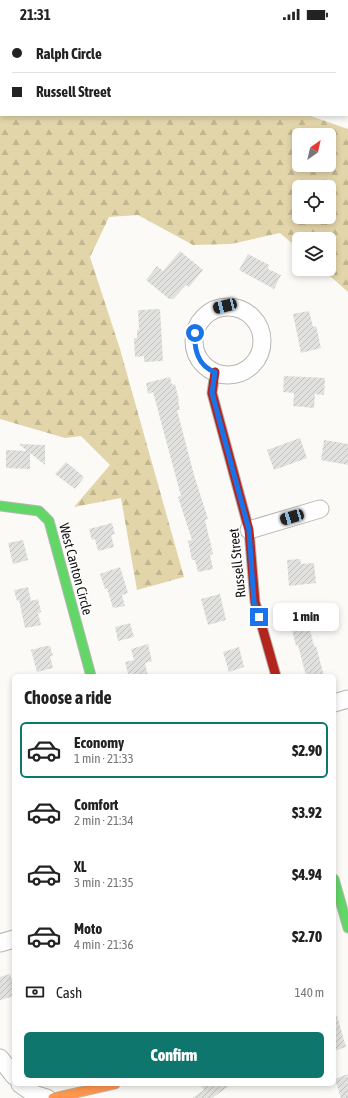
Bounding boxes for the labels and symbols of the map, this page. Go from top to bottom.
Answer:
north arrow [292,128,336,172]
car [212,297,238,315]
route start [186,324,204,342]
car [279,508,305,526]
street label: West Canton Circle [56,521,96,617]
street label: Russell Street [225,527,249,599]
callout: 1 min [273,603,339,631]
route end [250,608,268,626]

